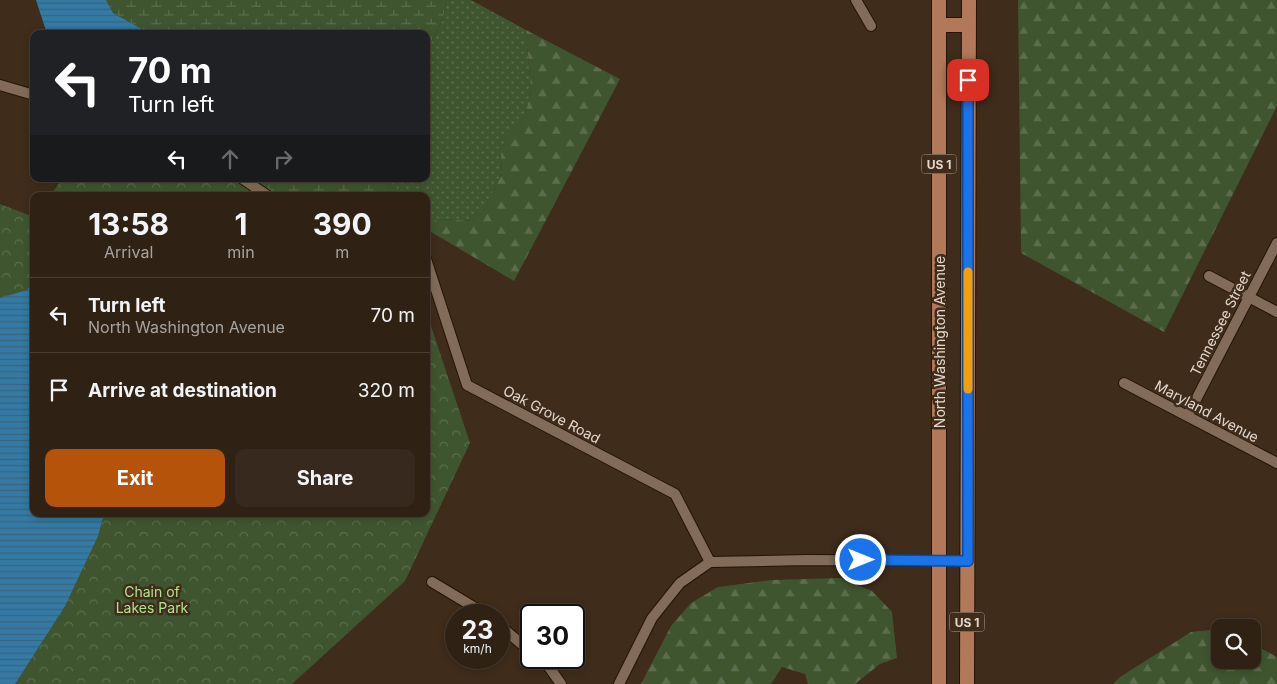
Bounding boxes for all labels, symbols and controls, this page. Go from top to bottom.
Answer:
text: 70 m [128,49,212,91]
icon: left [45,50,110,115]
pin [947,59,989,101]
icon: arrive [954,66,982,94]
text: Turn left [128,91,214,117]
icon: left [163,145,191,173]
icon: ahead [216,145,244,173]
icon: right [269,145,297,173]
road number: US 1 [922,154,956,173]
text: 13:58 [88,206,169,242]
text: 1 [234,206,247,242]
text: 390 [313,206,372,242]
text: Arrival [104,242,153,262]
text: min [227,242,255,262]
text: m [335,242,349,262]
street label: North Washington Avenue [931,256,948,428]
street label: Tennessee Street [1186,267,1254,378]
text: Turn left [88,294,166,317]
icon: left [45,301,73,329]
text: 70 m [371,304,415,327]
text: North Washington Avenue [88,317,285,337]
icon: arrive [45,376,73,404]
street label: Maryland Avenue [1152,376,1262,446]
text: Arrive at destination [88,379,277,402]
text: 320 m [358,379,415,402]
street label: Oak Grove Road [501,381,603,447]
button: Exit [45,449,225,507]
button: Share [235,449,415,507]
position arrow [834,533,886,585]
park label: Chain of Lakes Park [116,583,189,616]
speed limit sign: 30 [520,604,585,669]
road number: US 1 [950,612,984,632]
text: 23 [462,615,493,645]
map controls [1211,619,1261,669]
button: search [1211,619,1261,669]
text: km/h [463,641,492,656]

